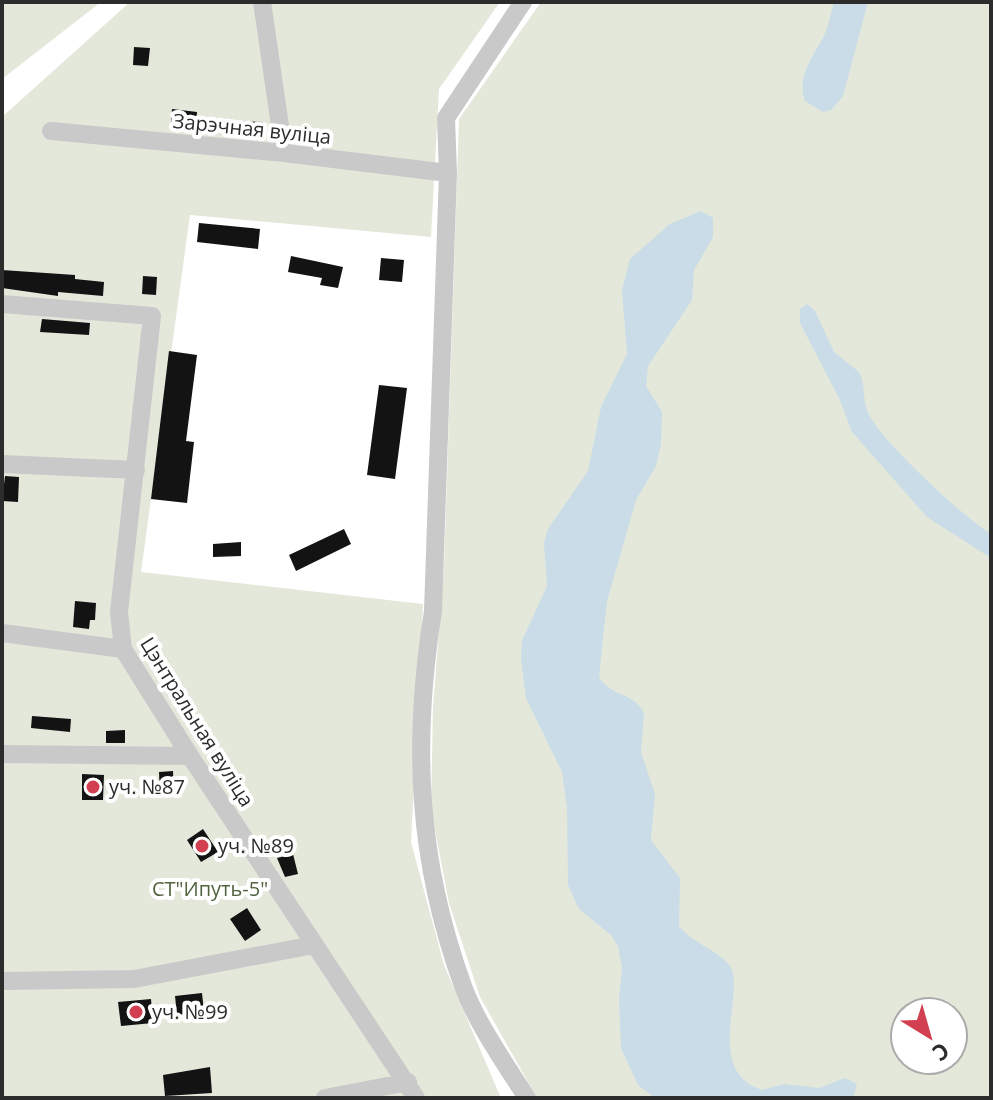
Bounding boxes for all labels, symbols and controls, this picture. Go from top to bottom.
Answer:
street label: Зарэчная вуліца [172,107,332,150]
street label: Цэнтральная вуліца [134,632,261,812]
place label: уч. №87 [109,773,185,800]
marker: уч. №87 [84,778,102,796]
place label: уч. №89 [218,832,294,859]
marker: уч. №89 [193,837,211,855]
park label: СТ"Ипуть-5" [152,875,268,902]
north arrow [889,996,969,1076]
place label: уч. №99 [152,998,228,1025]
marker: уч. №99 [127,1003,145,1021]
text: С [927,1037,956,1069]

